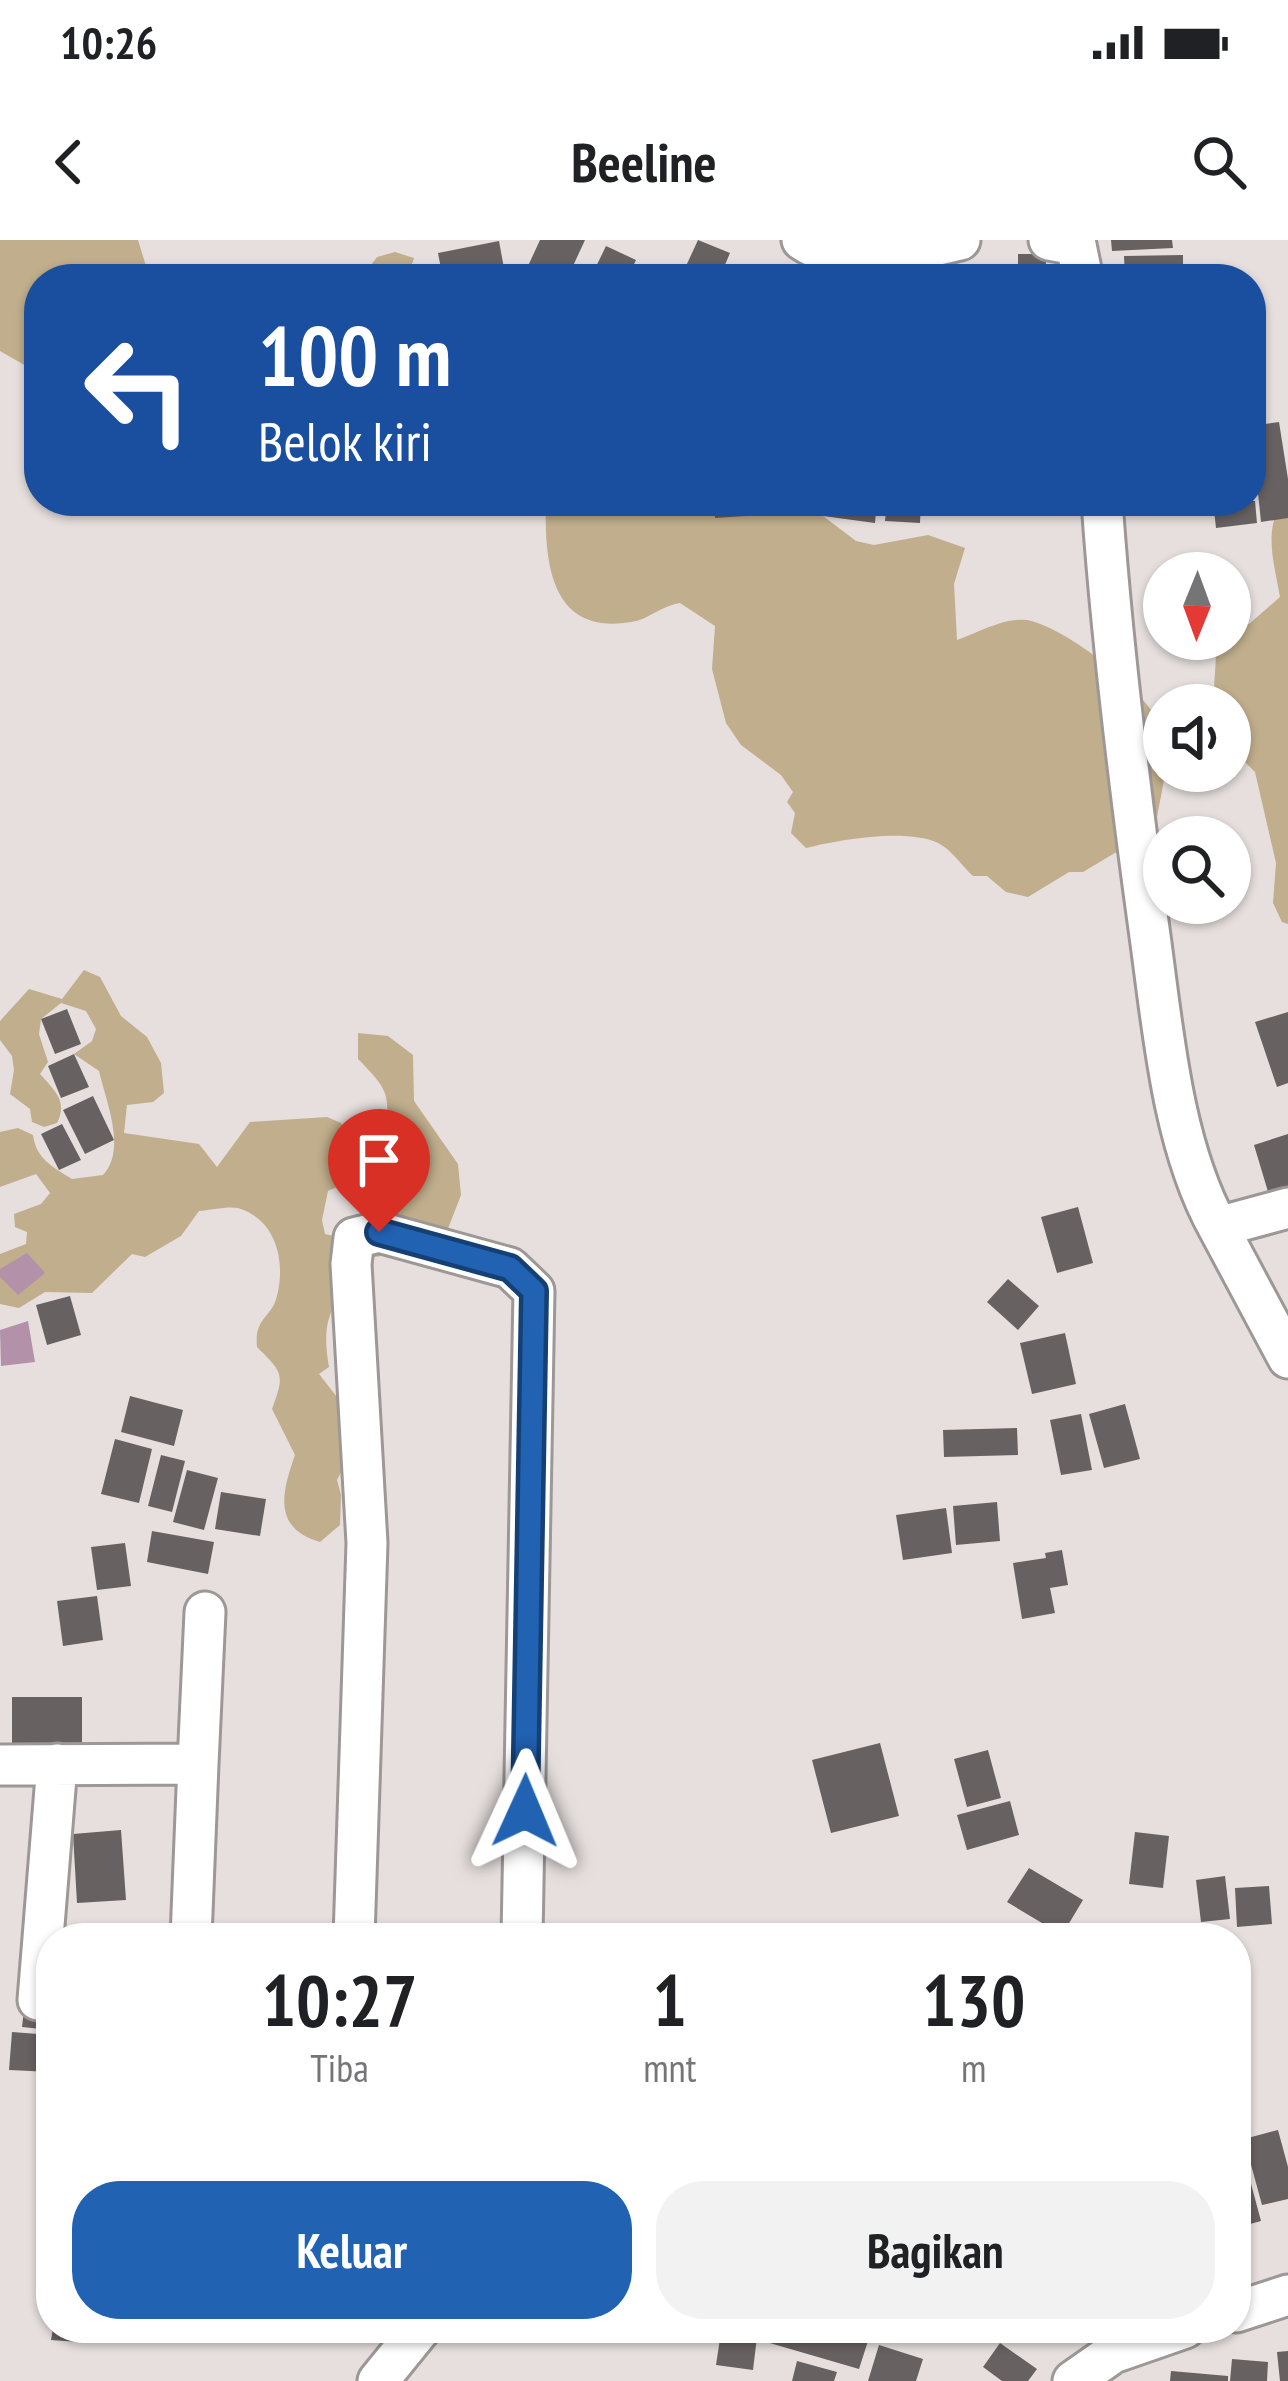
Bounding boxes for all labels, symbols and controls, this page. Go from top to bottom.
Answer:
text: 10:26 [60,13,157,71]
text: Beeline [571,127,717,197]
icon: back [36,129,102,195]
icon: search [1186,129,1252,195]
text: 100 m [258,300,451,409]
icon: left [60,312,216,468]
text: Belok kiri [258,406,432,476]
north arrow [1143,552,1251,660]
map controls [1143,552,1251,924]
button: sound [1143,684,1251,792]
button: search [1143,816,1251,924]
pin [328,1109,430,1232]
icon: arrive [346,1127,412,1193]
position arrow [462,1748,588,1874]
text: 10:27 [262,1953,417,2046]
text: 1 [653,1953,687,2046]
text: 130 [922,1953,1025,2046]
text: Tiba [310,2042,369,2093]
text: mnt [643,2042,696,2093]
text: m [961,2042,986,2093]
button: Keluar [72,2181,632,2319]
button: Bagikan [656,2181,1215,2319]

